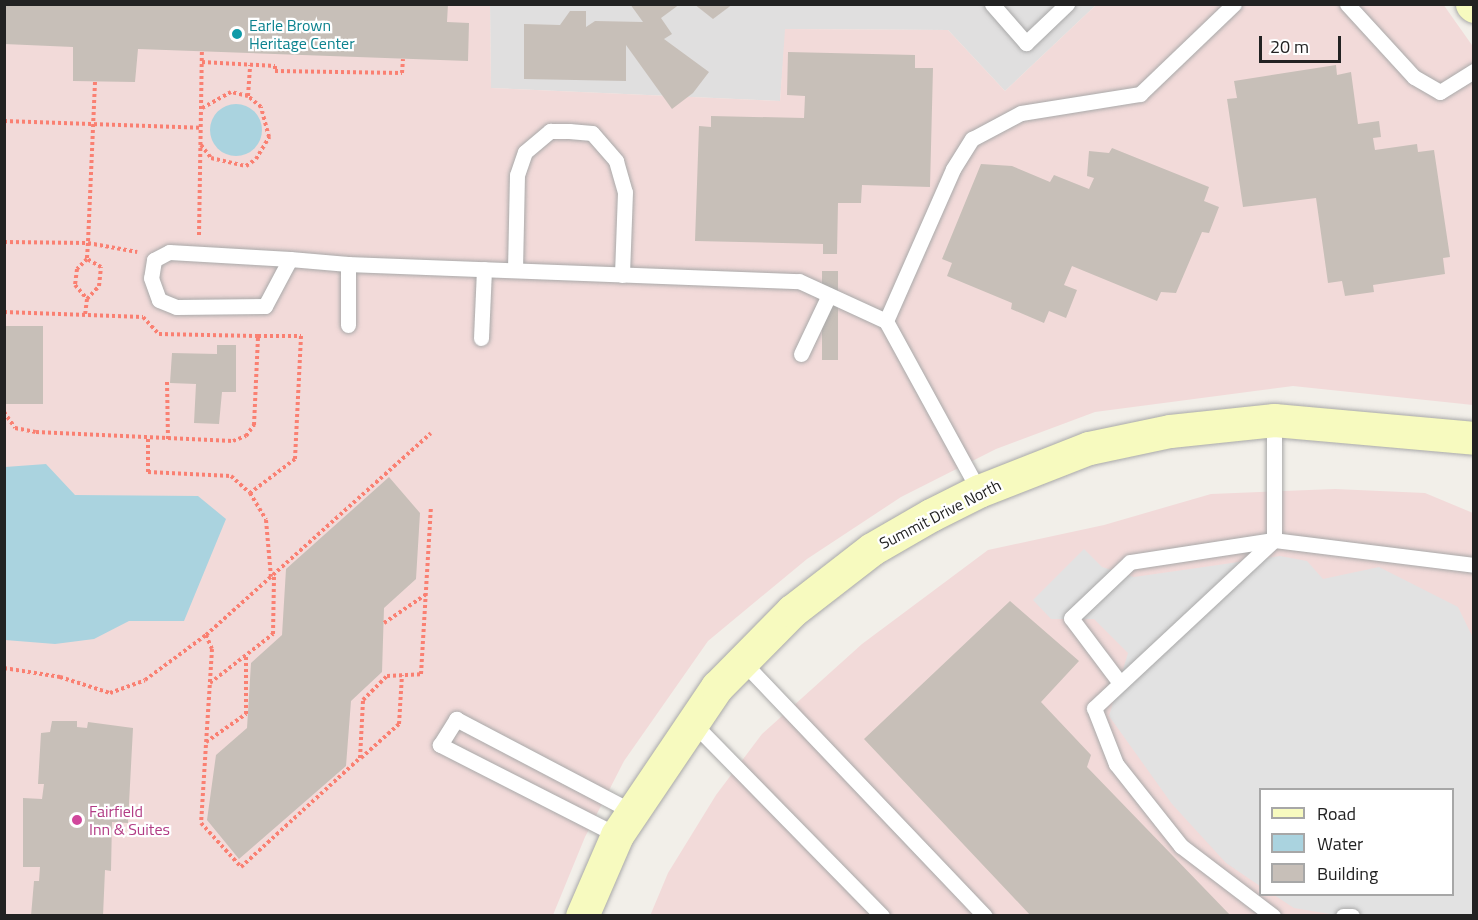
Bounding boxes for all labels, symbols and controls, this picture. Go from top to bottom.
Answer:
place label: Earle Brown Heritage Center [249,15,355,53]
scale bar [1262,24,1344,62]
marker: Earle Brown Heritage Center [230,27,244,41]
text: 20 m [1270,33,1309,60]
street label: Summit Drive North [876,475,1004,553]
legend [1259,788,1454,896]
text: Road [1317,800,1356,827]
place label: Fairfield Inn & Suites [89,801,170,839]
marker: Fairfield Inn & Suites [70,813,84,827]
text: Water [1317,830,1363,857]
text: Building [1317,860,1378,887]

